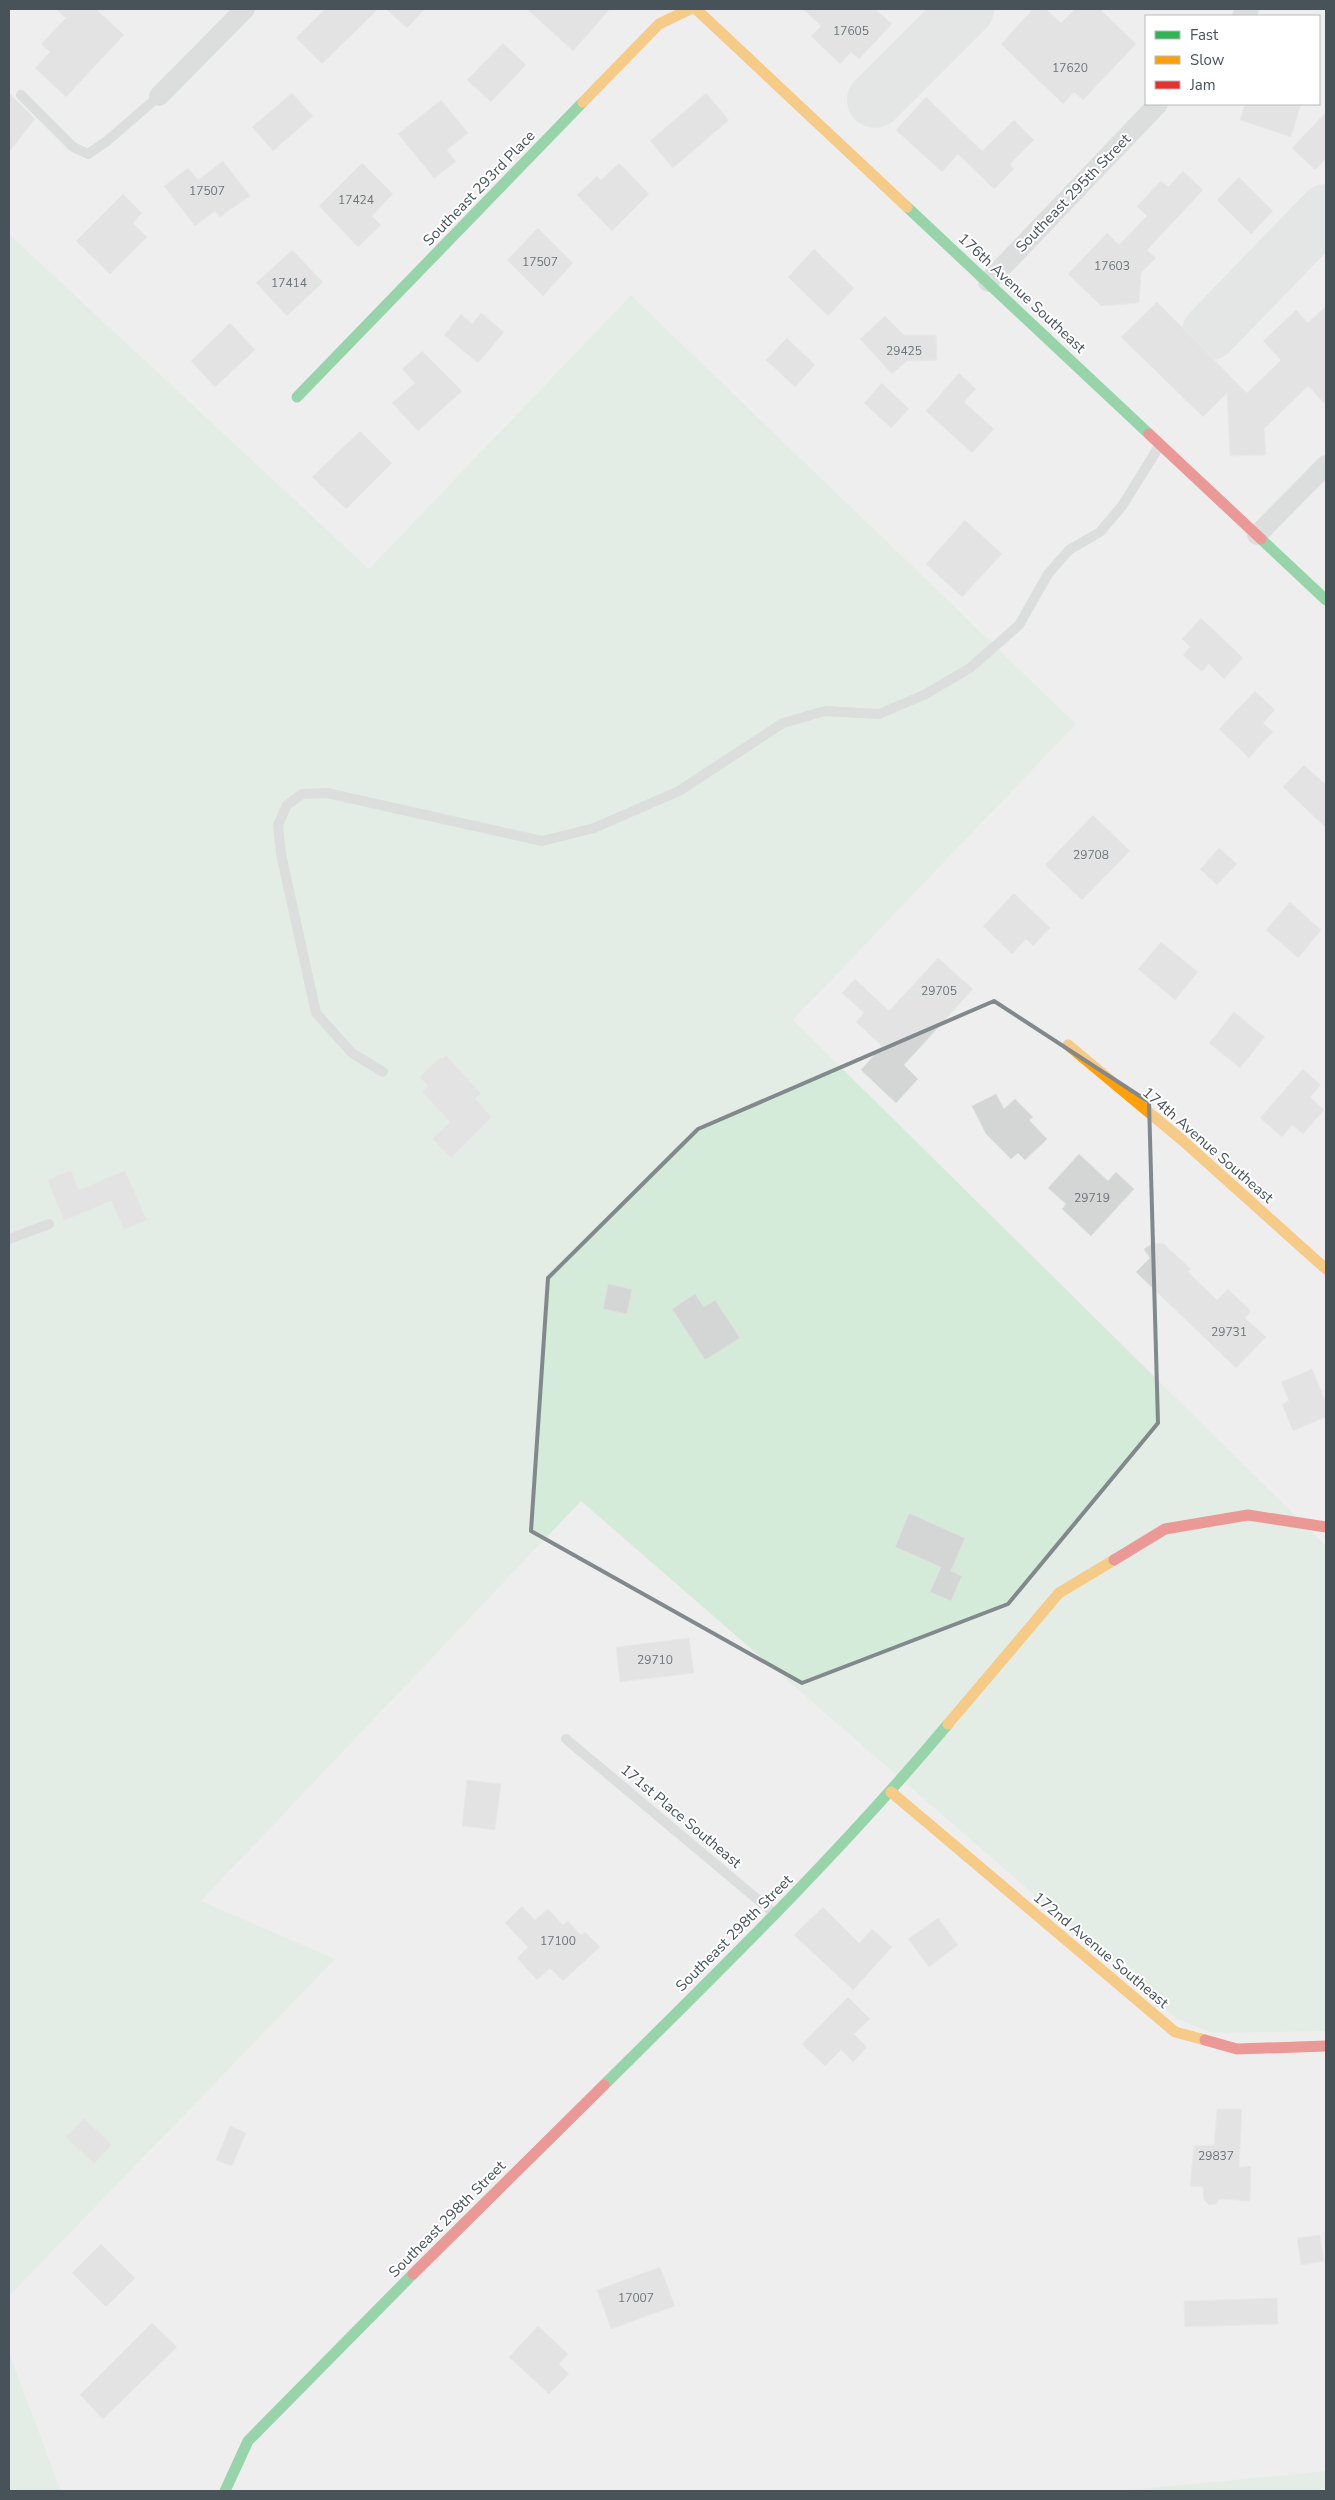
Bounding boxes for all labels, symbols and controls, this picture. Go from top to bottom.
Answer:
legend [1145,15,1320,105]
house number: 17605 [833,23,869,39]
text: Fast [1190,25,1219,45]
text: Slow [1190,50,1225,70]
house number: 17620 [1052,60,1088,76]
text: Jam [1189,75,1216,95]
street label: Southeast 293rd Place [419,126,540,250]
street label: Southeast 295th Street [1011,129,1135,257]
house number: 17507 [189,183,225,199]
house number: 17424 [338,192,374,208]
street label: 176th Avenue Southeast [954,229,1091,358]
house number: 17507 [522,254,558,270]
house number: 17603 [1094,258,1130,274]
house number: 17414 [271,275,307,291]
house number: 29425 [886,343,922,359]
house number: 29708 [1073,847,1109,863]
house number: 29705 [921,983,957,999]
street label: 174th Avenue Southeast [1138,1082,1278,1208]
house number: 29719 [1074,1190,1110,1206]
house number: 29731 [1211,1324,1247,1340]
house number: 29710 [637,1652,673,1668]
street label: 171st Place Southeast [616,1760,746,1873]
street label: Southeast 298th Street [671,1870,797,1996]
street label: 172nd Avenue Southeast [1029,1887,1174,2013]
house number: 17100 [540,1933,576,1949]
house number: 29837 [1198,2148,1234,2164]
street label: Southeast 298th Street [384,2156,510,2282]
house number: 17007 [618,2290,654,2306]

